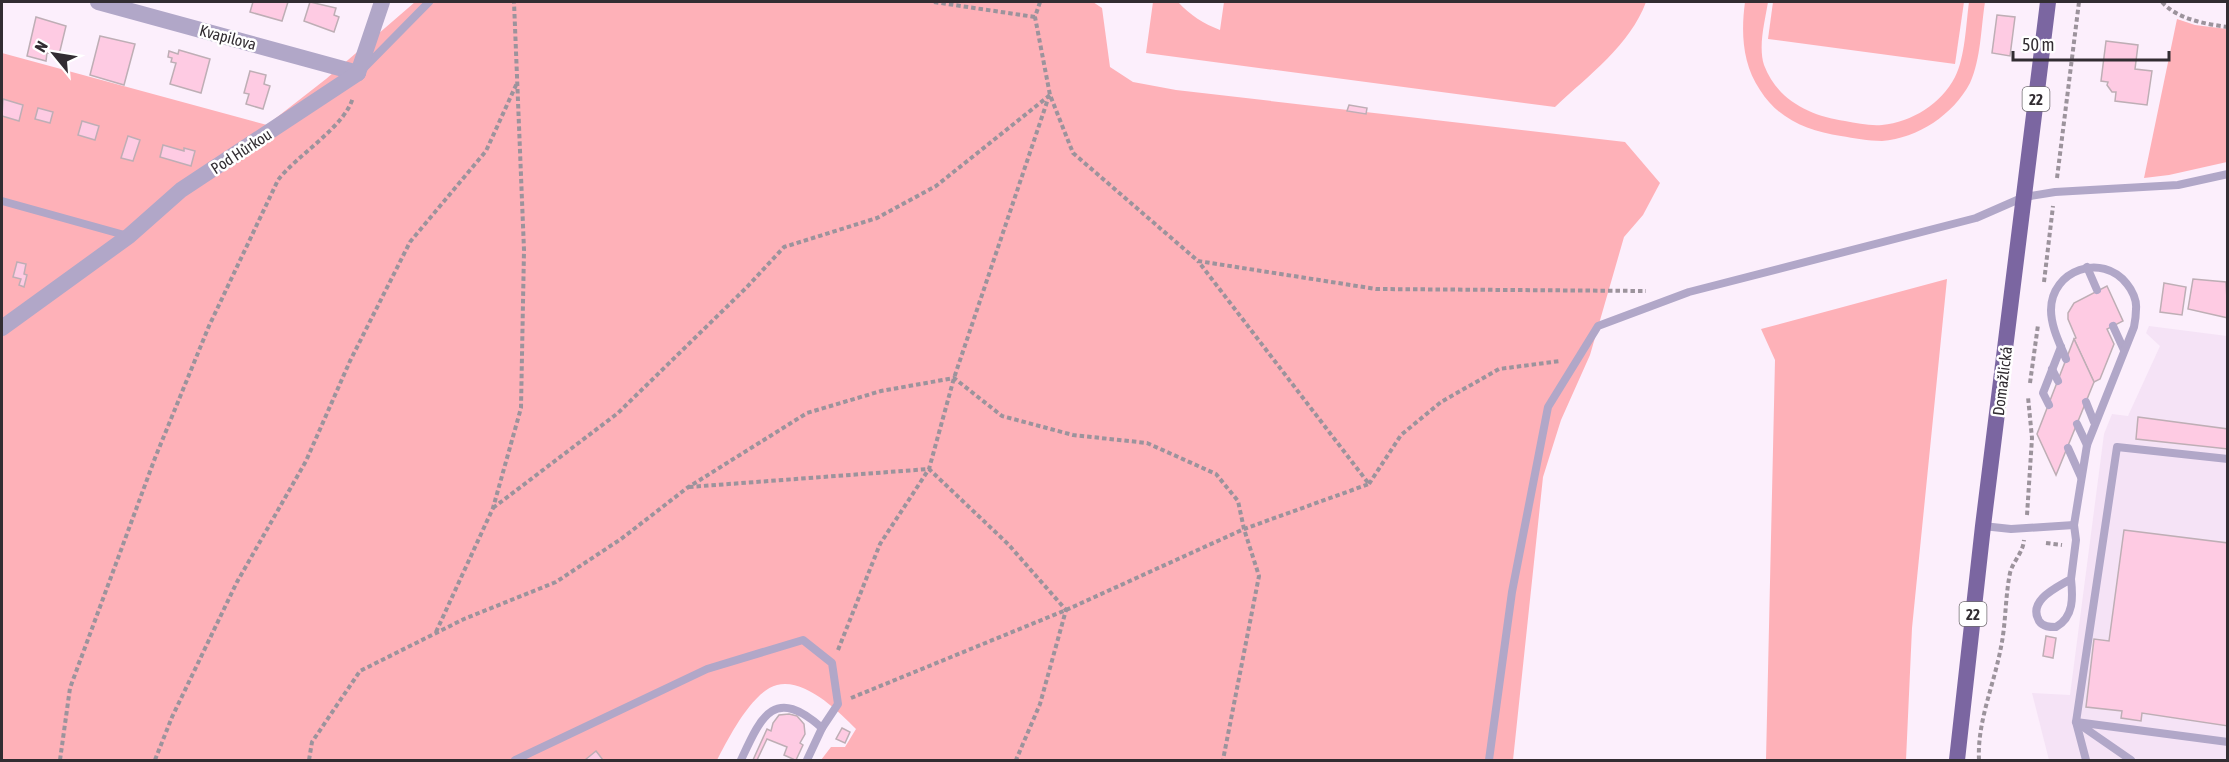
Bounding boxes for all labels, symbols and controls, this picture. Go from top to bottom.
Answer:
street label: Kvapilova [197,21,258,54]
north arrow [24,24,84,84]
scale bar [2013,24,2169,62]
text: 50 m [2022,34,2054,55]
text: N [31,38,51,55]
road number: 22 [2022,87,2050,111]
street label: Pod Hůrkou [207,125,275,177]
street label: Domažlická [1989,345,2015,417]
road number: 22 [1960,602,1986,626]

